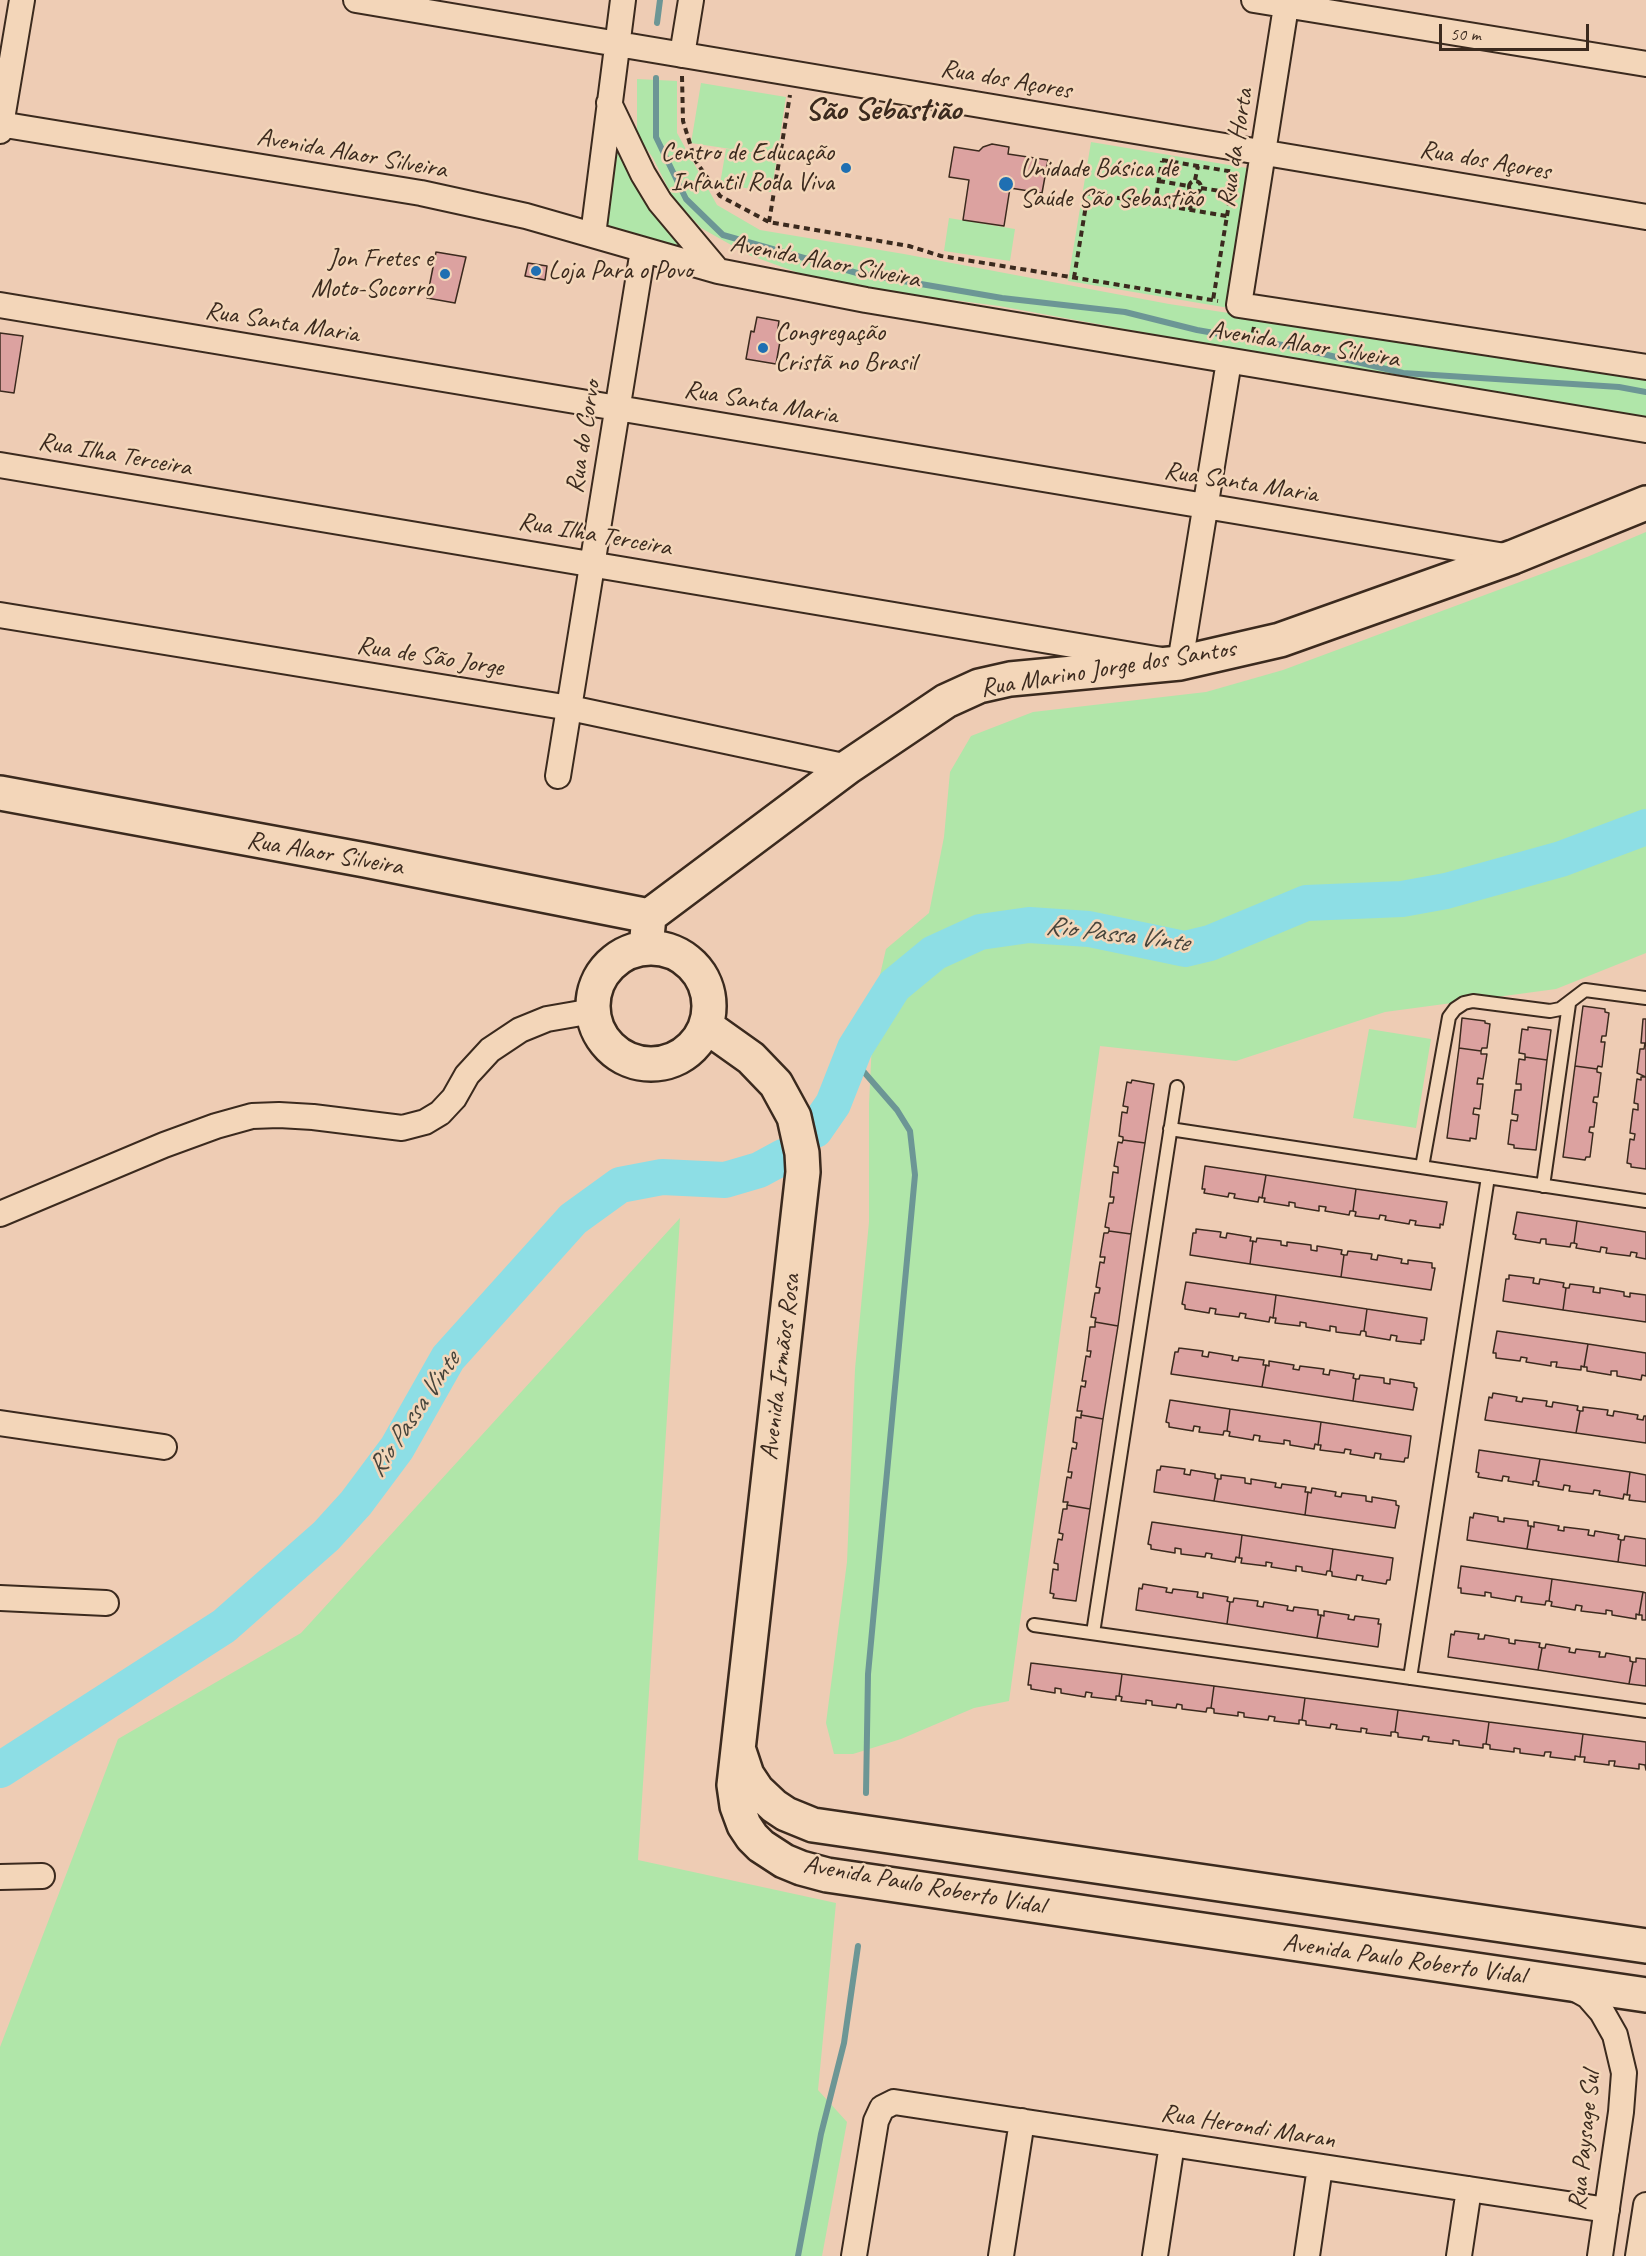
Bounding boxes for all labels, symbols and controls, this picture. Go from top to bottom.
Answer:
scale bar [1442,12,1592,50]
text: 50 m [1450,23,1481,45]
street label: Rua dos Açores [938,53,1074,107]
street label: Rua da Horta [1211,86,1261,210]
district label: São Sebastião [805,92,961,130]
street label: Avenida Alaor Silveira [255,122,449,186]
street label: Rua dos Açores [1417,134,1553,188]
place label: Centro de Educação Infantil Roda Viva [661,137,834,198]
place label: Unidade Básica de Saúde São Sebastião [1020,153,1203,214]
marker: Centro de Educação Infantil Roda Viva [839,161,853,175]
marker: Unidade Básica de Saúde São Sebastião [997,175,1015,193]
street label: Avenida Alaor Silveira [728,228,922,296]
place label: Jon Fretes e Moto-Socorro [311,243,433,304]
place label: Loja Para o Povo [548,255,692,287]
marker: Loja Para o Povo [529,264,543,278]
marker: Jon Fretes e Moto-Socorro [438,267,452,281]
street label: Rua Santa Maria [203,295,361,351]
street label: Avenida Alaor Silveira [1207,315,1401,375]
place label: Congregação Cristã no Brasil [775,317,916,378]
marker: Congregação Cristã no Brasil [756,341,770,355]
street label: Rua Santa Maria [682,374,840,432]
street label: Rua do Corvo [560,378,608,496]
street label: Rua Ilha Terceira [36,426,194,484]
street label: Rua Santa Maria [1162,455,1320,511]
street label: Rua Ilha Terceira [516,506,674,564]
street label: Rua de São Jorge [355,630,505,684]
street label: Rua Marino Jorge dos Santos [978,633,1238,705]
street label: Rua Alaor Silveira [244,825,406,883]
water label: Rio Passa Vinte [1044,910,1190,960]
street label: Avenida Irmãos Rosa [754,1272,808,1462]
water label: Rio Passa Vinte [361,1347,467,1483]
street label: Avenida Paulo Roberto Vidal [801,1849,1047,1923]
street label: Avenida Paulo Roberto Vidal [1281,1928,1527,1992]
street label: Rua Paysage Sul [1562,2070,1608,2212]
street label: Rua Herondi Maran [1159,2098,1337,2156]

